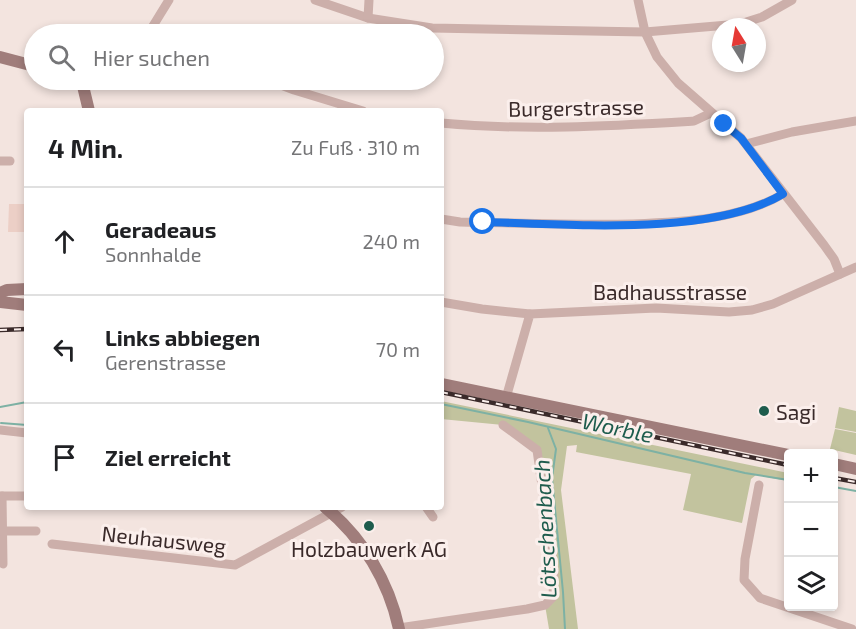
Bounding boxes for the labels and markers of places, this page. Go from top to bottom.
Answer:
place label: Sagi [776,399,816,424]
marker: Sagi [757,404,771,418]
marker: Holzbauwerk AG [362,519,376,533]
place label: Holzbauwerk AG [291,536,447,561]

